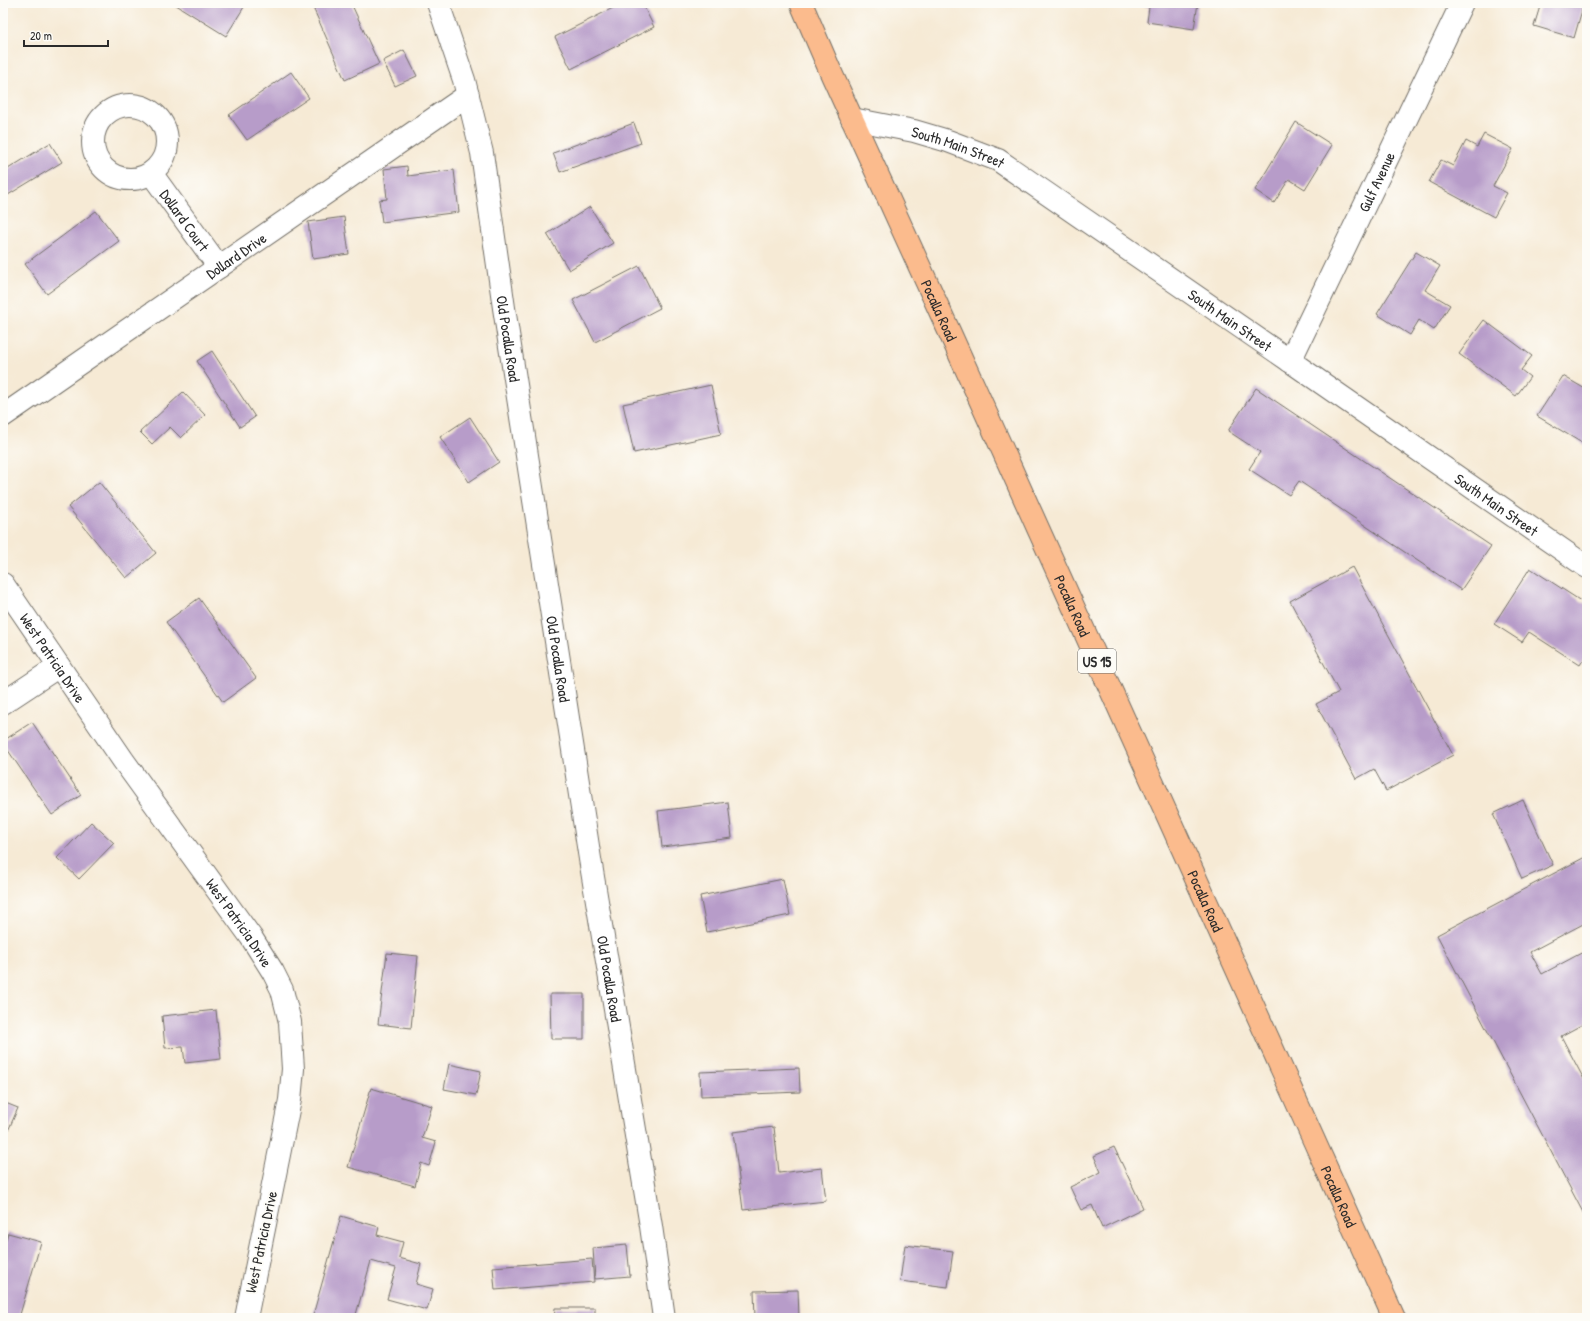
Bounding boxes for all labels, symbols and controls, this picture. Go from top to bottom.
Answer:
scale bar [24,22,108,48]
text: 20 m [30,27,52,44]
street label: South Main Street [909,120,1010,173]
street label: Gulf Avenue [1353,148,1400,215]
street label: Dollard Court [155,185,215,256]
street label: Dollard Drive [202,227,270,283]
street label: Pocalla Road [916,276,963,344]
street label: South Main Street [1184,284,1277,357]
street label: Old Pocalla Road [492,294,526,383]
street label: South Main Street [1451,468,1543,541]
street label: Pocalla Road [1050,571,1096,640]
street label: West Patricia Drive [15,609,91,706]
street label: Old Pocalla Road [542,614,576,704]
road number: US 15 [1078,649,1116,673]
street label: Pocalla Road [1183,867,1229,935]
street label: West Patricia Drive [201,874,278,971]
street label: Old Pocalla Road [592,934,627,1023]
street label: Pocalla Road [1316,1162,1362,1231]
street label: West Patricia Drive [240,1189,282,1295]

